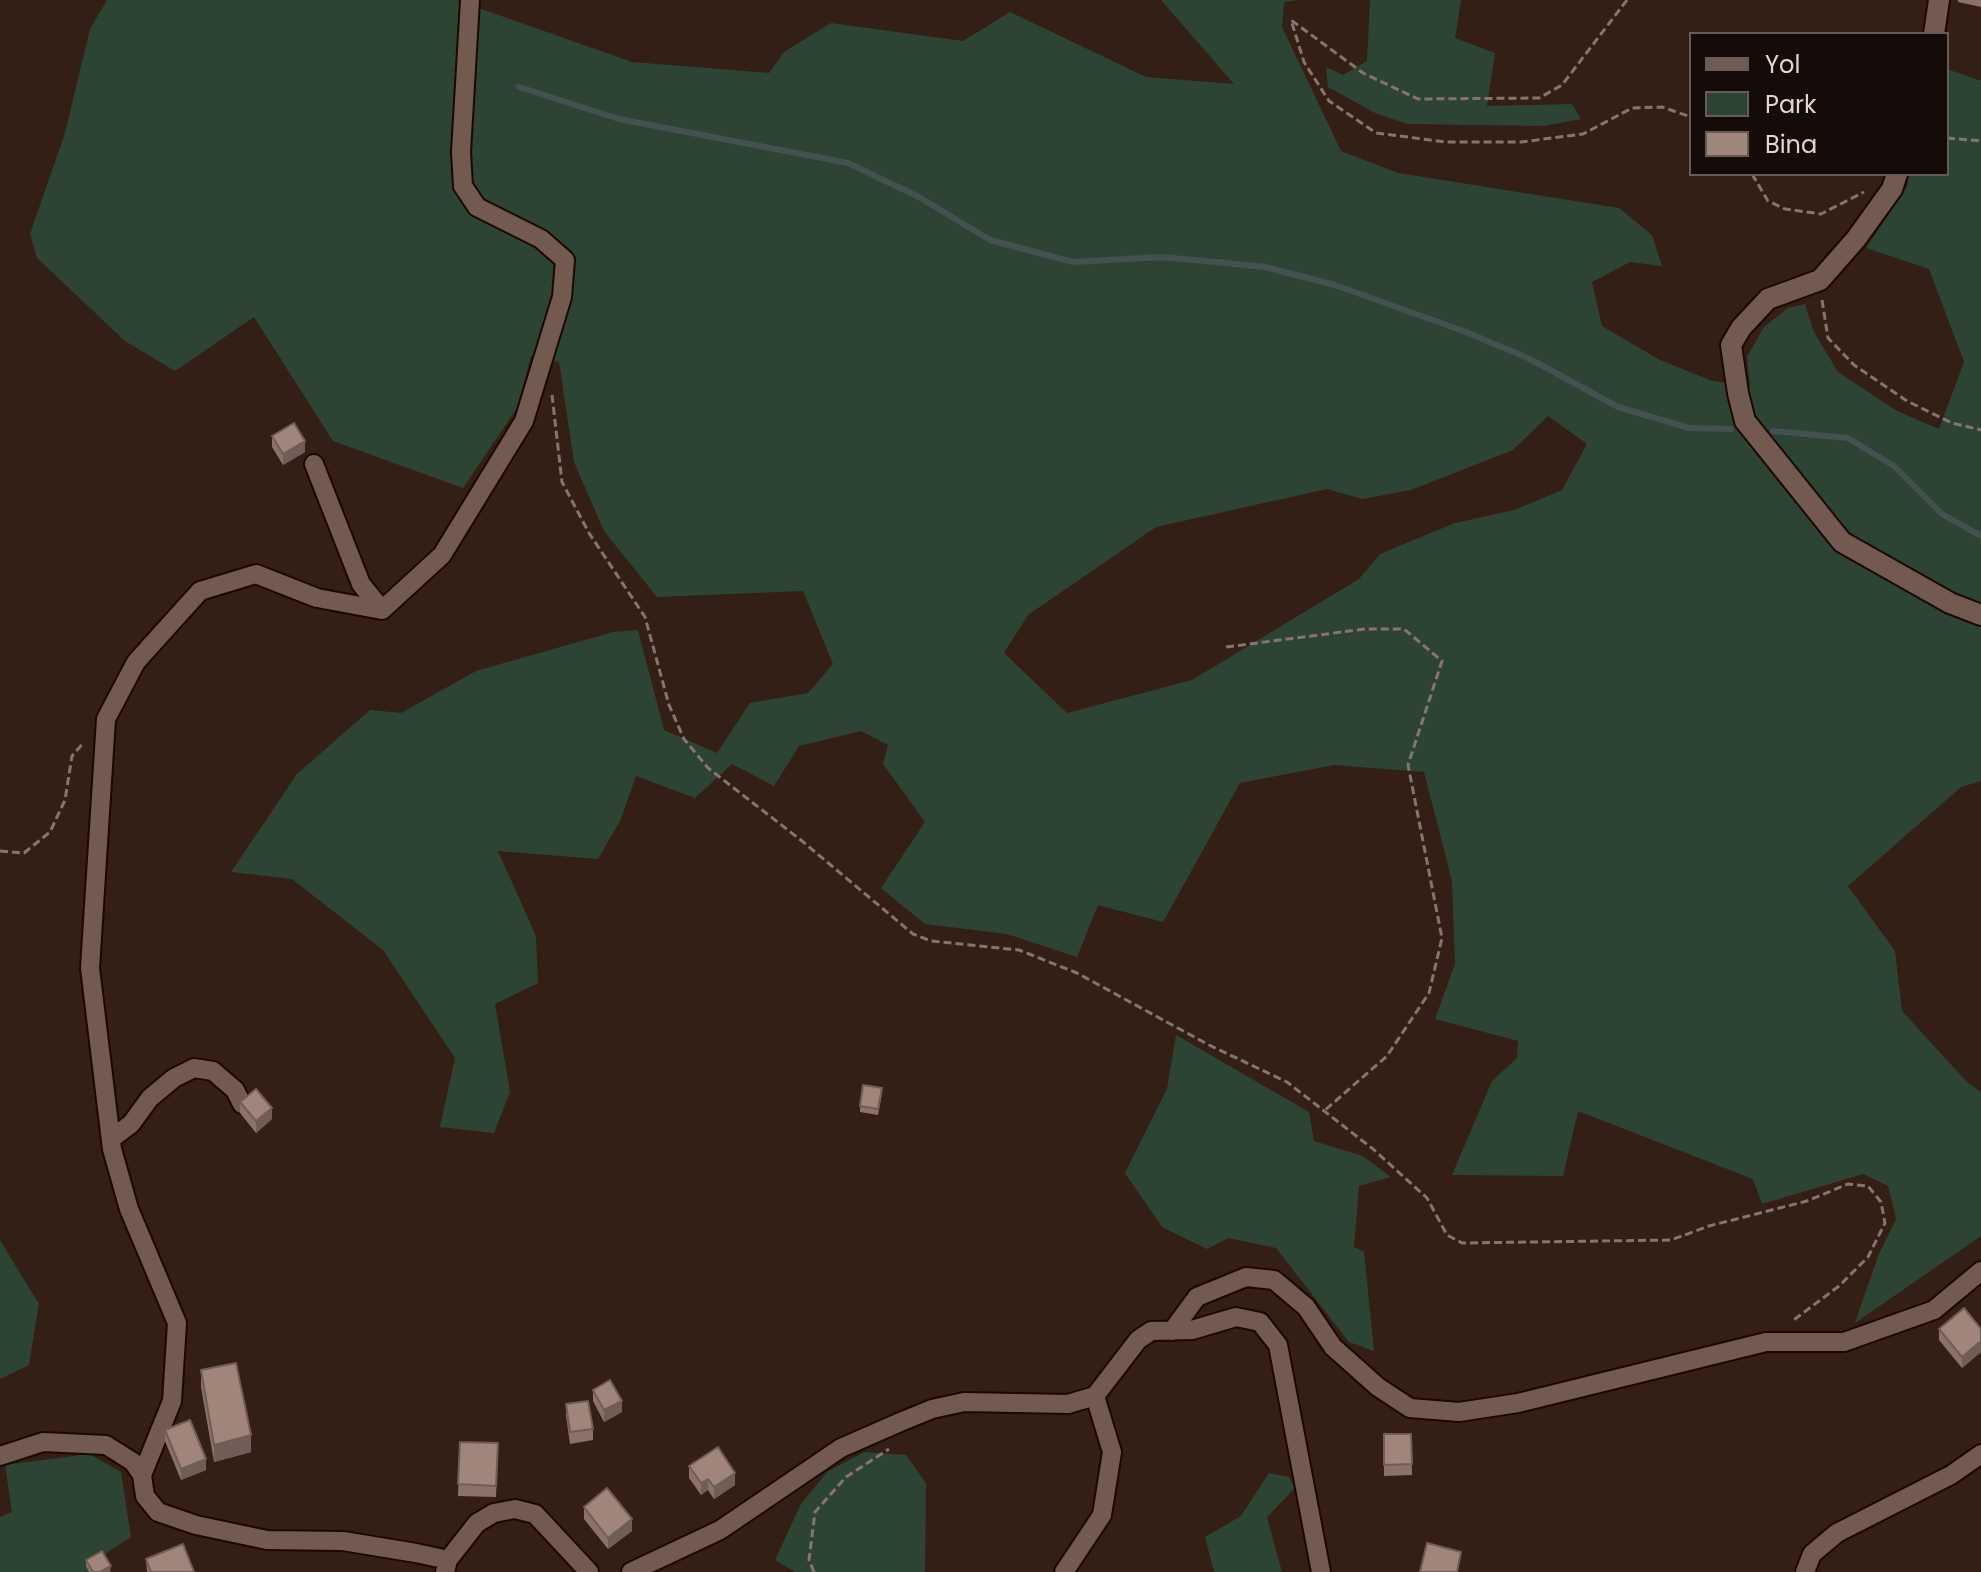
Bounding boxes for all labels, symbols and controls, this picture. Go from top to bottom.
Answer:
legend [1689,32,1949,176]
text: Yol [1765,48,1800,81]
text: Park [1765,88,1816,121]
text: Bina [1765,128,1817,161]

